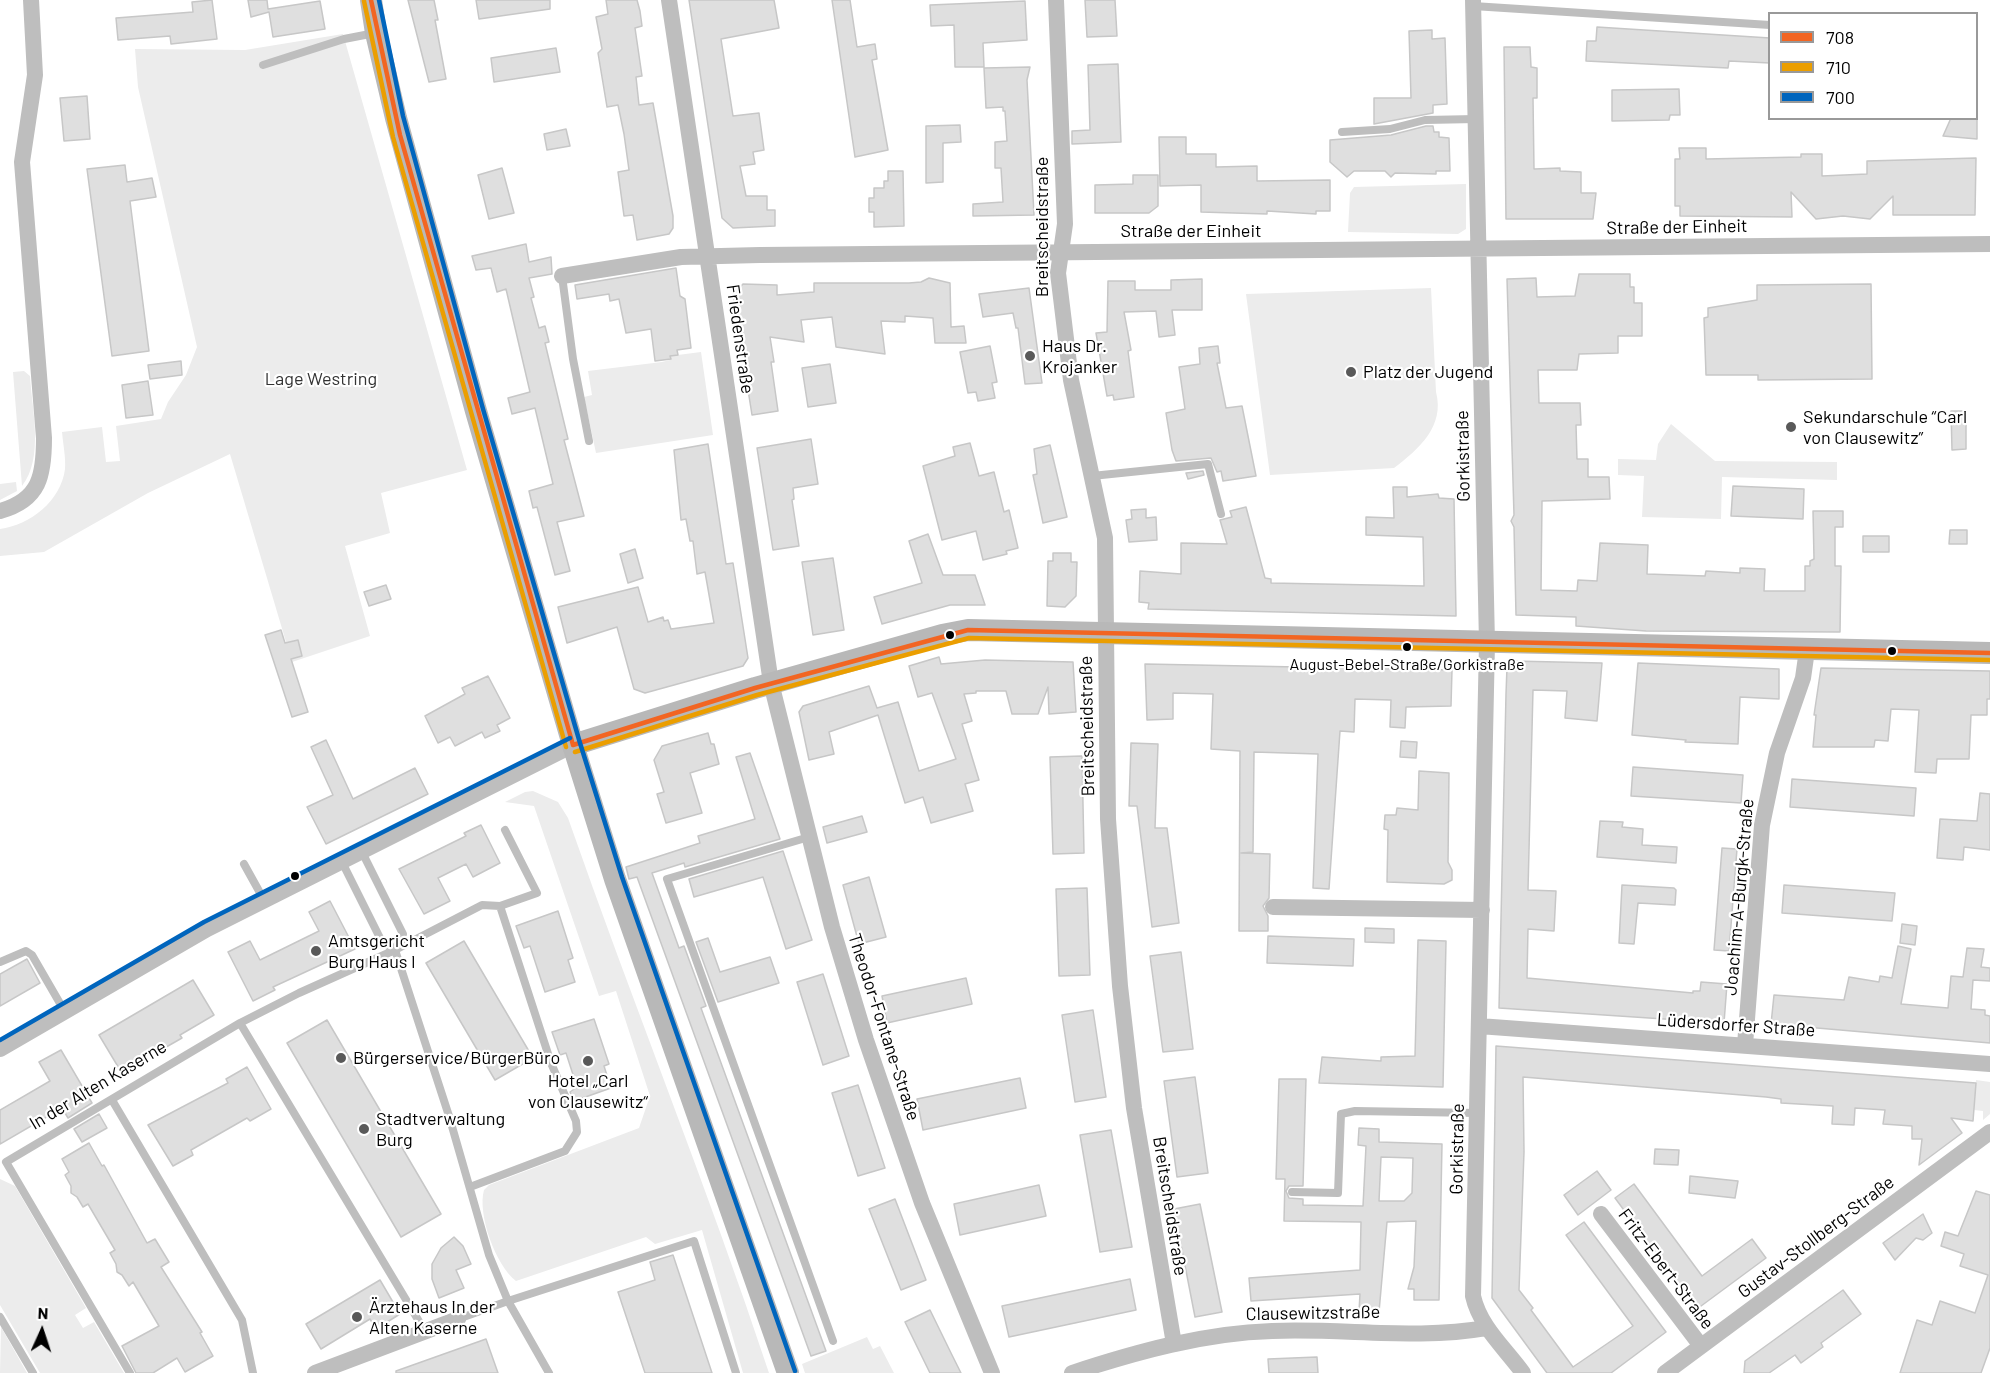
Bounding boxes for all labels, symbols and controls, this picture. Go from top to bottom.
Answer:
legend [1768,12,1978,120]
text: 708 [1826,26,1854,48]
text: 710 [1826,56,1851,78]
text: 700 [1826,86,1855,108]
street label: Breitscheidstraße [1031,157,1053,297]
street label: Straße der Einheit [1606,215,1748,239]
street label: Straße der Einheit [1120,220,1262,242]
street label: Friedenstraße [722,283,758,395]
place label: Haus Dr. Krojanker [1042,335,1117,378]
marker: Haus Dr. Krojanker [1023,349,1037,363]
place label: Platz der Jugend [1363,361,1493,383]
marker: Platz der Jugend [1344,365,1358,379]
park label: Lage Westring [265,368,377,390]
place label: Sekundarschule “Carl von Clausewitz” [1803,406,1967,448]
street label: Gorkistraße [1451,410,1475,502]
marker: Sekundarschule “Carl von Clausewitz” [1784,420,1798,434]
unlabelled marker [944,629,956,641]
marker: August-Bebel-Straße/Gorkistraße [1401,641,1413,653]
unlabelled marker [1886,645,1898,657]
place label: August-Bebel-Straße/Gorkistraße [1290,655,1524,675]
street label: Breitscheidstraße [1075,656,1099,796]
street label: Joachim-A-Burgk-Straße [1720,798,1758,996]
unlabelled marker [289,870,301,882]
place label: Amtsgericht Burg Haus I [328,930,425,972]
street label: Theodor-Fontane-Straße [843,931,925,1123]
marker: Amtsgericht Burg Haus I [309,944,323,958]
street label: Lüdersdorfer Straße [1656,1009,1816,1041]
street label: In der Alten Kaserne [26,1036,170,1134]
place label: Bürgerservice/BürgerBüro [353,1047,560,1069]
marker: Bürgerservice/BürgerBüro [334,1051,348,1065]
marker: Hotel „Carl von Clausewitz“ [581,1054,595,1068]
place label: Hotel „Carl von Clausewitz“ [528,1070,648,1112]
street label: Gorkistraße [1445,1103,1469,1195]
place label: Stadtverwaltung Burg [376,1108,505,1150]
marker: Stadtverwaltung Burg [357,1122,371,1136]
street label: Breitscheidstraße [1148,1135,1192,1277]
street label: Gustav-Stollberg-Straße [1734,1171,1898,1303]
street label: Fritz-Ebert-Straße [1614,1204,1718,1334]
place label: Ärztehaus In der Alten Kaserne [369,1296,495,1338]
north arrow [12,1301,72,1361]
street label: Clausewitzstraße [1246,1301,1380,1325]
text: N [37,1303,49,1322]
marker: Ärztehaus In der Alten Kaserne [350,1310,364,1324]

